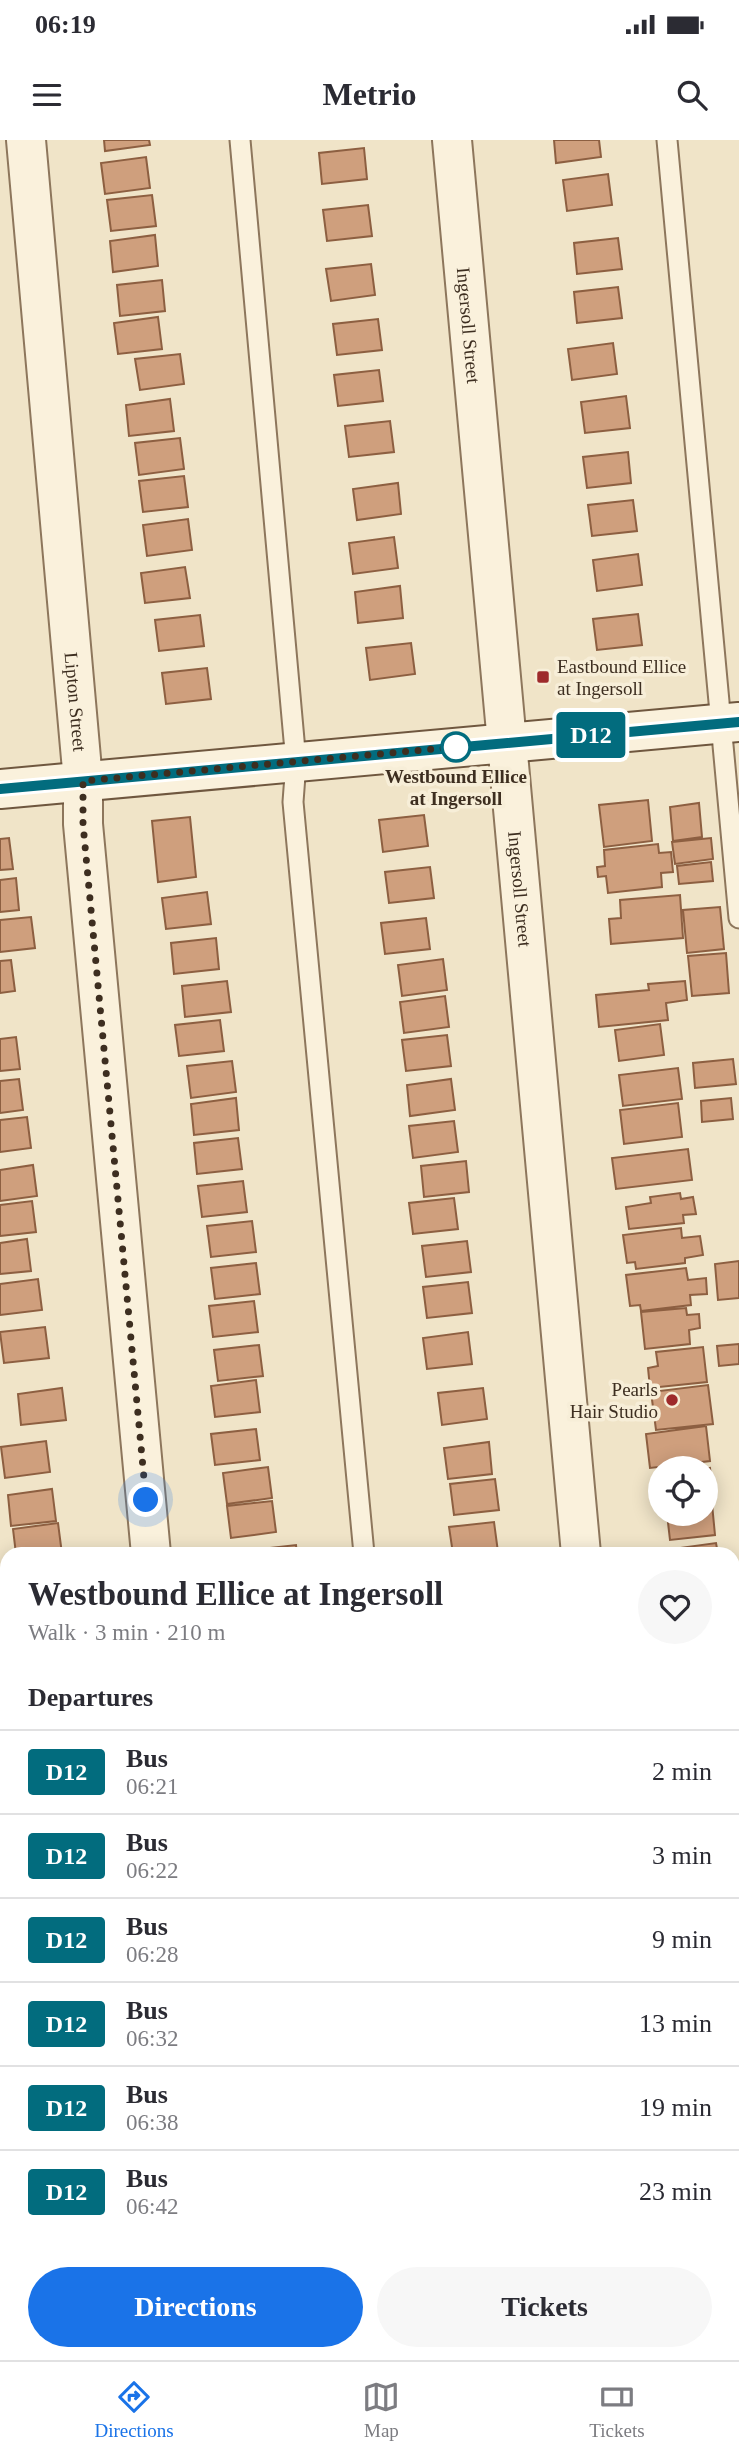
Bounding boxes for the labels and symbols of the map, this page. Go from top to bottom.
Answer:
street label: Ingersoll Street [453,266,484,385]
street label: Lipton Street [61,651,90,753]
place label: Eastbound Ellice at Ingersoll [557,656,686,699]
marker: Eastbound Ellice at Ingersoll [535,669,551,685]
line badge: D12 [551,712,631,758]
marker: Westbound Ellice at Ingersoll [441,732,471,762]
place label: Westbound Ellice at Ingersoll [385,766,527,809]
street label: Ingersoll Street [504,830,536,949]
place label: Pearls Hair Studio [570,1379,658,1422]
marker: Pearls Hair Studio [664,1392,680,1408]
your location [128,1482,163,1517]

